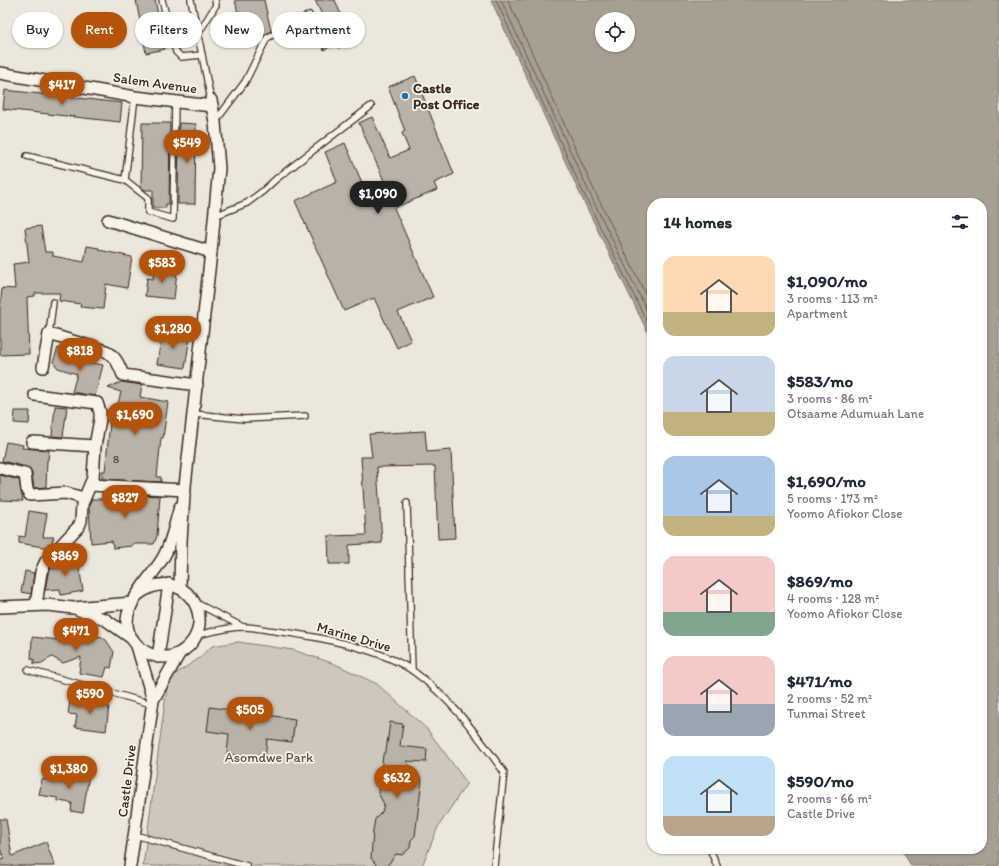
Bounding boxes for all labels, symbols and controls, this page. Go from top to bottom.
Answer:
chip: Buy [12,12,63,48]
chip: Rent [71,12,127,48]
chip: Filters [135,12,202,48]
chip: New [210,12,264,48]
chip: Apartment [272,12,365,48]
map controls [595,12,635,52]
button: locate [595,12,635,52]
street label: Salem Avenue [112,69,198,97]
pin: $417 [38,72,86,106]
text: $417 [49,77,75,92]
place label: Castle Post Office [413,80,480,113]
marker: Castle Post Office [400,91,410,101]
pin: $549 [163,130,211,164]
text: $549 [173,135,201,150]
pin: $1,090 [345,181,411,215]
text: $1,090 [359,186,397,201]
icon: filters [949,211,971,233]
text: 14 homes [663,212,732,232]
pin: $583 [138,250,186,284]
text: $583 [148,255,176,270]
text: $1,090/mo [787,271,867,291]
icon: home [695,272,743,320]
text: 3 rooms · 113 m² [787,291,878,306]
text: Apartment [787,306,848,321]
pin: $1,280 [140,316,206,350]
text: $1,280 [154,321,192,336]
pin: $818 [56,338,104,372]
text: $818 [67,343,93,358]
text: $583/mo [787,371,853,391]
icon: home [695,372,743,420]
text: 3 rooms · 86 m² [787,391,873,406]
pin: $1,690 [102,402,168,436]
text: Otsaame Adumuah Lane [787,406,924,421]
text: $1,690 [116,407,154,422]
house number: 8 [113,452,120,466]
text: $1,690/mo [787,471,866,491]
icon: home [695,472,743,520]
pin: $827 [101,485,149,519]
text: $827 [111,490,139,505]
text: 5 rooms · 173 m² [787,491,878,506]
text: Yoomo Afiokor Close [787,506,902,521]
pin: $869 [41,543,89,577]
text: $869 [51,548,79,563]
text: $869/mo [787,571,853,591]
icon: home [695,572,743,620]
text: 4 rooms · 128 m² [787,591,879,606]
text: Yoomo Afiokor Close [787,606,902,621]
pin: $471 [52,618,100,652]
street label: Marine Drive [315,618,393,656]
text: $471 [63,623,89,638]
text: $471/mo [787,671,852,691]
icon: home [695,672,743,720]
pin: $590 [66,681,114,715]
text: $590 [76,686,104,701]
text: 2 rooms · 52 m² [787,691,872,706]
pin: $505 [226,697,274,731]
text: $505 [236,702,264,717]
text: Tunmai Street [787,706,866,721]
street label: Castle Drive [114,743,140,818]
park label: Asomdwe Park [225,749,314,766]
pin: $1,380 [36,756,102,790]
text: $1,380 [50,761,88,776]
pin: $632 [373,765,421,799]
text: $632 [383,770,411,785]
text: $590/mo [787,771,854,791]
icon: home [695,772,743,820]
text: 2 rooms · 66 m² [787,791,872,806]
text: Castle Drive [787,806,855,821]

